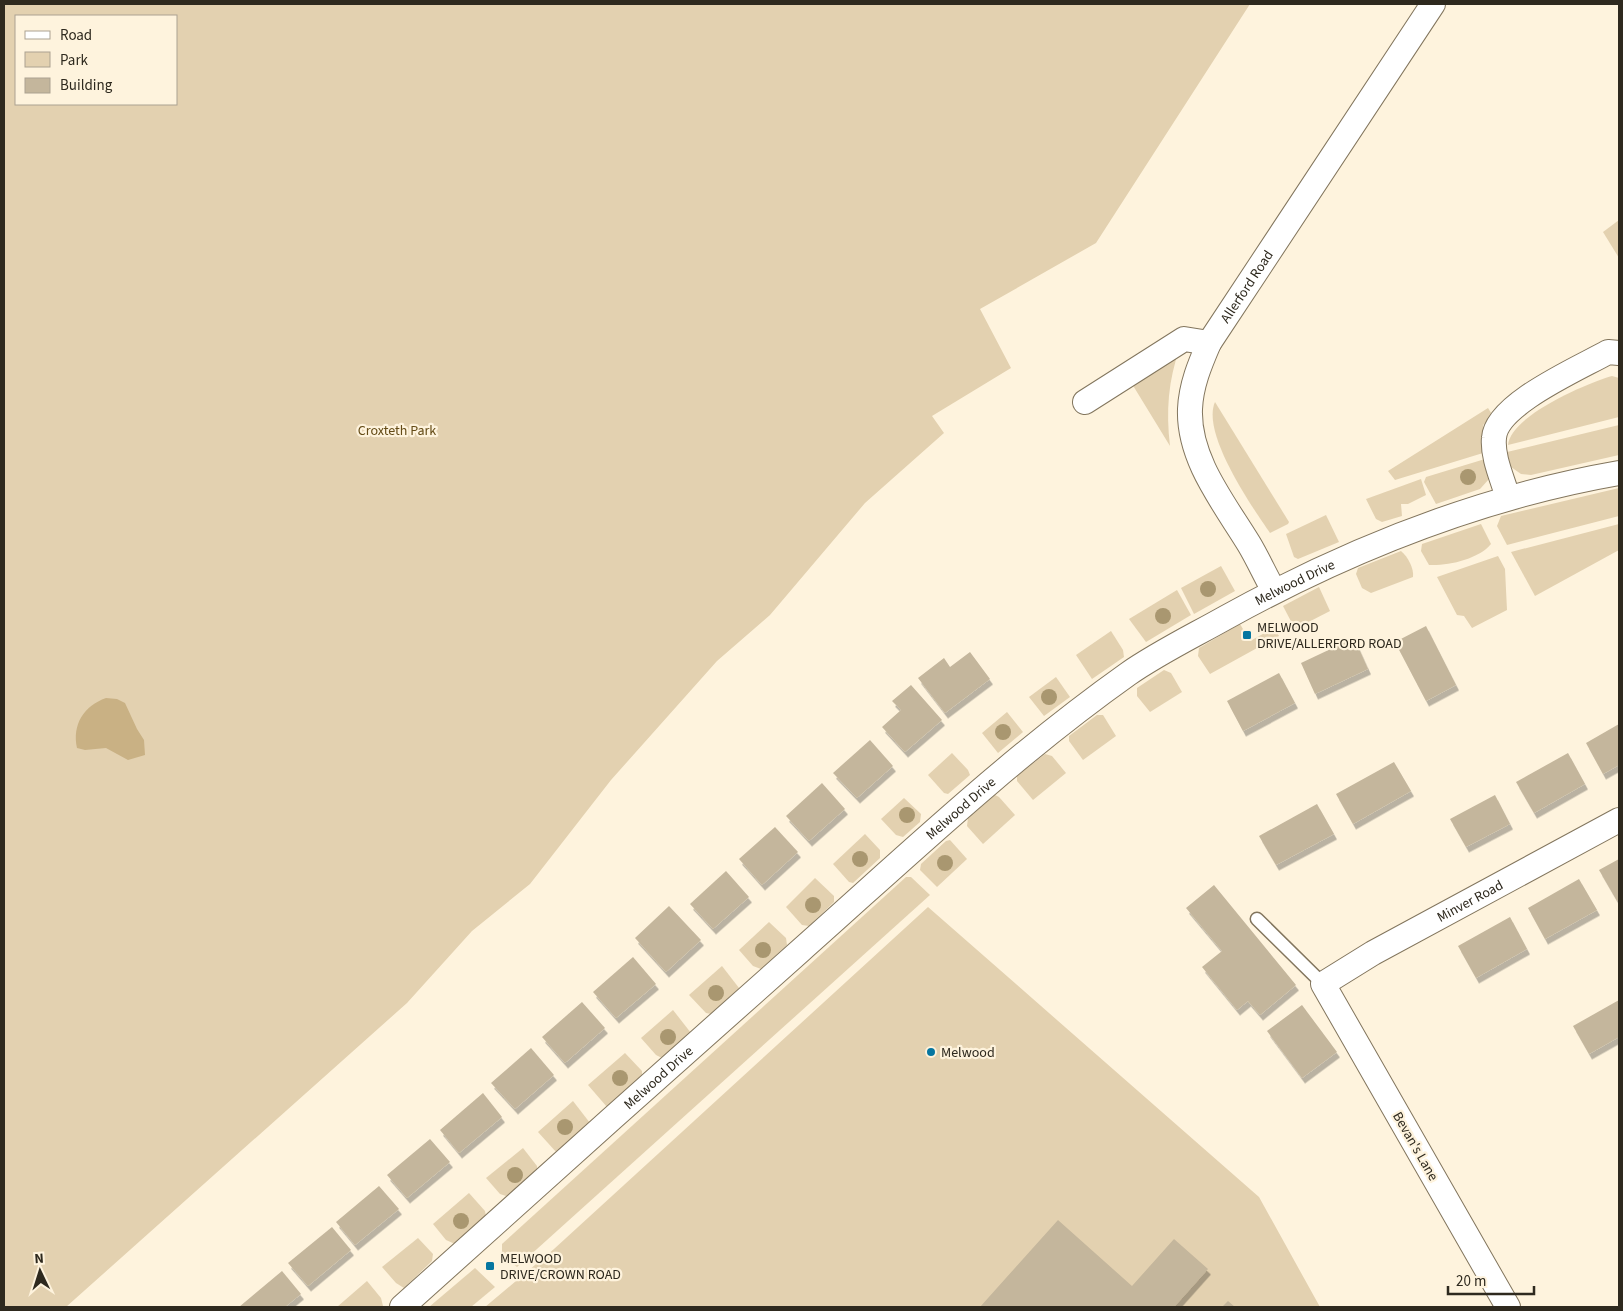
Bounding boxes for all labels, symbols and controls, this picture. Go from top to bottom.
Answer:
legend [15,15,178,105]
text: Road [60,25,92,46]
text: Park [60,50,89,71]
text: Building [60,75,113,96]
street label: Allerford Road [1216,246,1279,327]
park label: Croxteth Park [358,421,436,441]
street label: Melwood Drive [1252,555,1338,611]
place label: MELWOOD DRIVE/ALLERFORD ROAD [1257,618,1402,654]
marker: MELWOOD DRIVE/ALLERFORD ROAD [1241,629,1253,641]
street label: Melwood Drive [922,773,1001,845]
street label: Minver Road [1434,876,1507,928]
street label: Melwood Drive [620,1042,698,1114]
place label: Melwood [941,1043,995,1063]
marker: Melwood [925,1046,937,1058]
street label: Bevan's Lane [1387,1108,1443,1185]
north arrow [15,1246,65,1296]
text: N [34,1249,45,1269]
place label: MELWOOD DRIVE/CROWN ROAD [500,1249,621,1285]
marker: MELWOOD DRIVE/CROWN ROAD [484,1260,496,1272]
scale bar [1448,1264,1534,1296]
text: 20 m [1456,1271,1486,1292]

